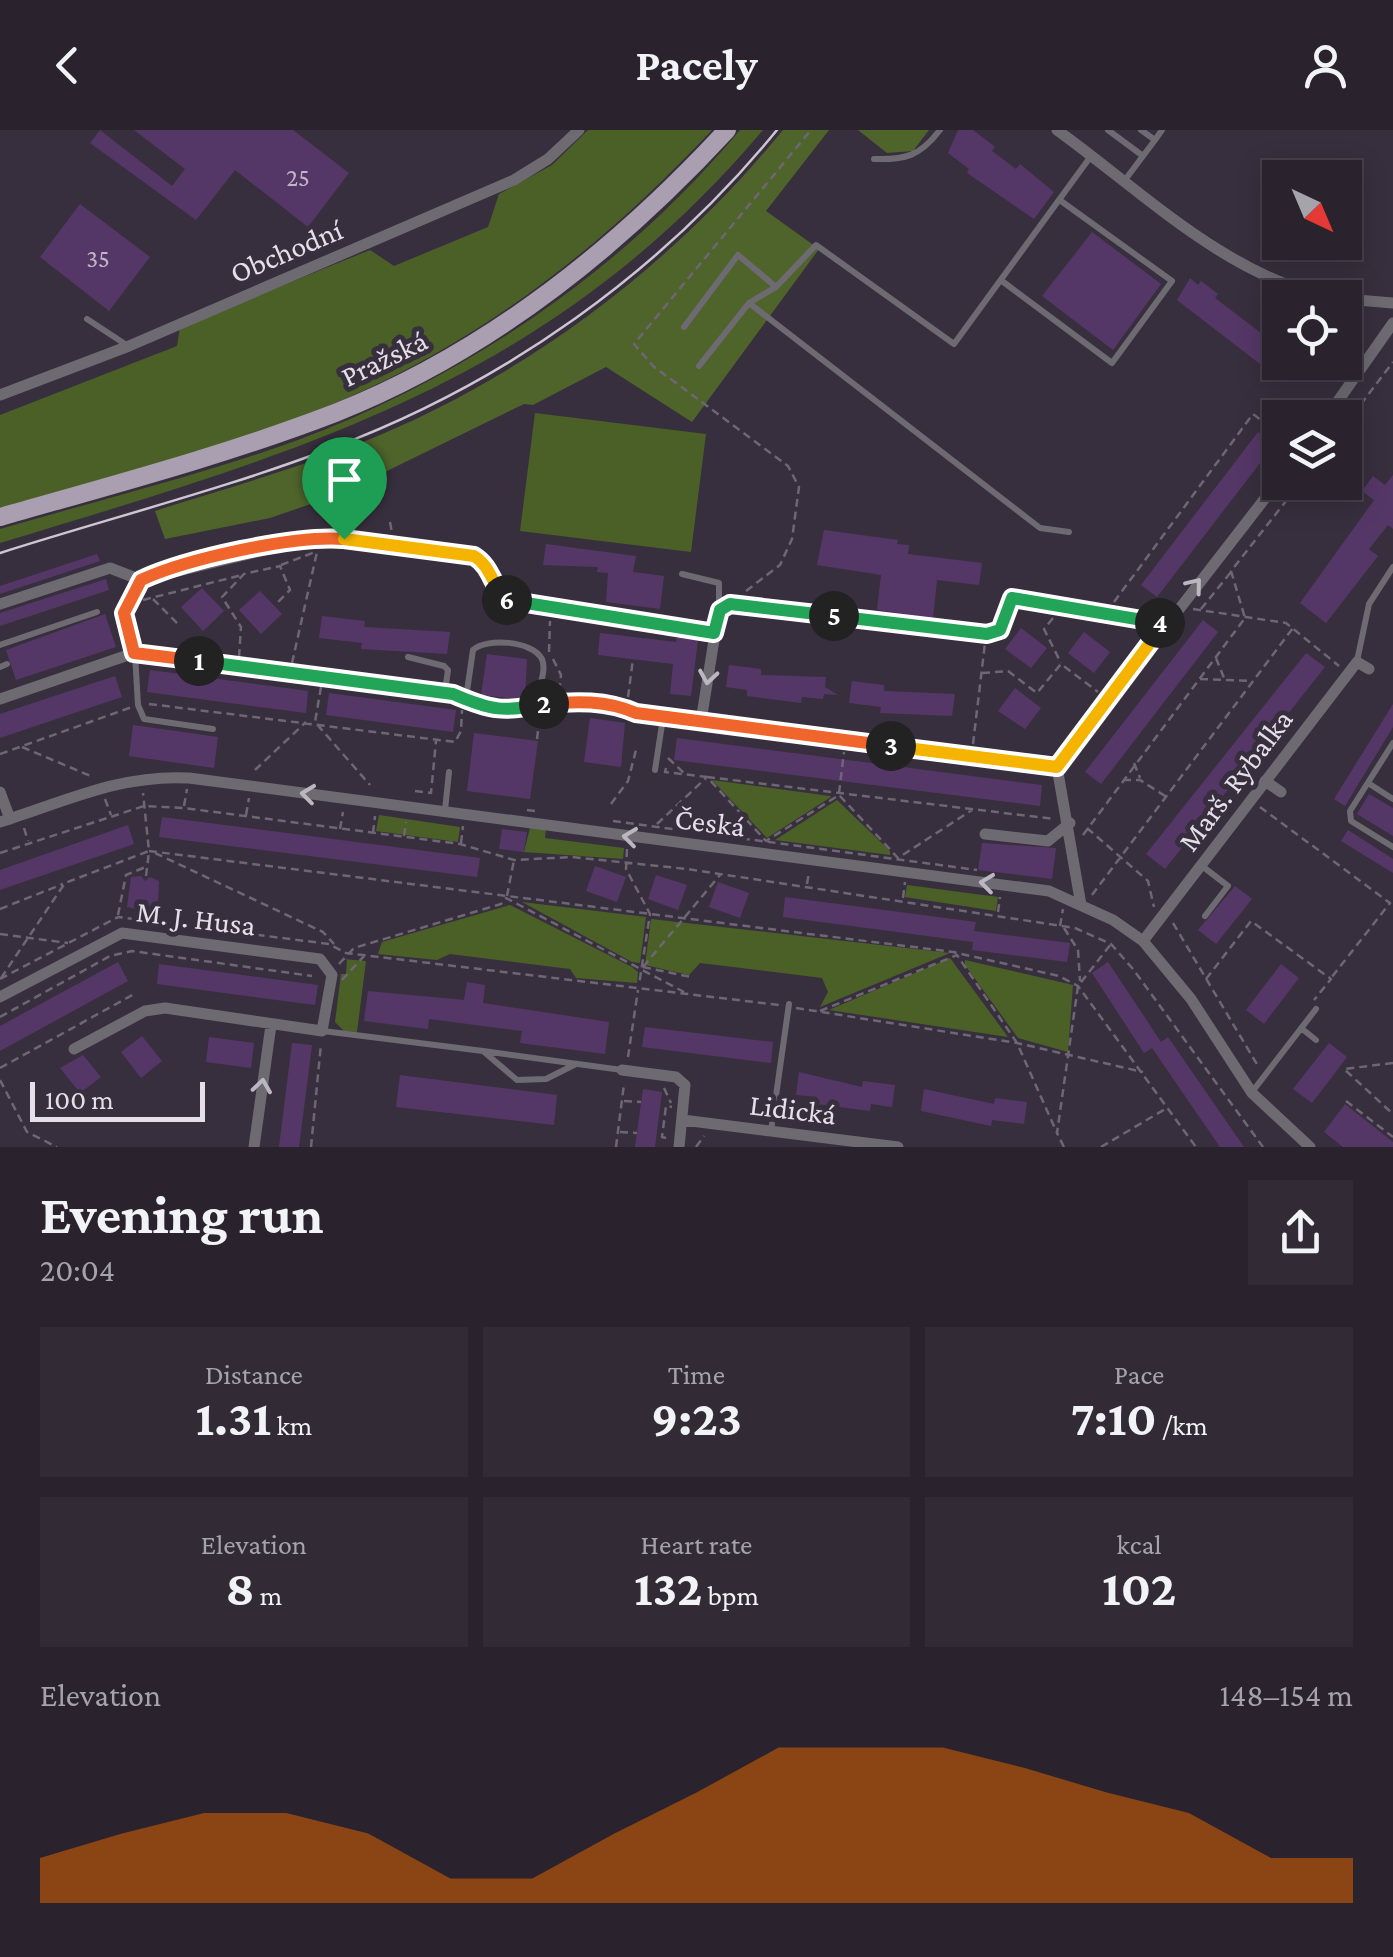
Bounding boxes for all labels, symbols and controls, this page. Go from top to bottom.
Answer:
icon: back [40,38,95,93]
icon: person [1298,38,1353,93]
text: Pacely [635,40,758,90]
north arrow [1262,160,1362,260]
map controls [1262,160,1362,500]
house number: 25 [286,164,310,191]
street label: Obchodní [225,212,348,289]
house number: 35 [86,245,110,272]
button: locate [1262,280,1362,380]
street label: Pražská [336,323,432,393]
button: layers [1262,400,1362,500]
pin [302,437,387,540]
icon: arrive [317,452,372,507]
pin: 6 [482,575,532,625]
one-way arrow [1183,579,1201,597]
text: 6 [499,584,515,615]
pin: 5 [809,591,859,641]
pin: 4 [1135,598,1185,648]
text: 5 [827,600,841,631]
text: 4 [1152,607,1168,638]
pin: 1 [174,636,224,686]
text: 1 [194,645,204,676]
one-way arrow [698,669,719,685]
pin: 2 [519,679,569,729]
text: 2 [537,688,551,719]
street label: Marš. Rybalka [1171,703,1300,858]
pin: 3 [866,721,916,771]
text: 3 [884,730,898,761]
one-way arrow [299,784,315,805]
street label: Česká [673,801,747,843]
one-way arrow [622,827,638,848]
one-way arrow [979,873,995,894]
street label: M. J. Husa [134,894,258,942]
scale bar [30,1077,205,1121]
one-way arrow [251,1078,272,1094]
text: 100 m [45,1084,114,1115]
street label: Lidická [748,1087,838,1131]
button: share [1248,1180,1353,1285]
text: Evening run [40,1184,324,1245]
text: 20:04 [40,1252,115,1288]
text: Distance [205,1359,303,1390]
text: Time [668,1359,725,1390]
text: Pace [1114,1359,1164,1390]
text: 1.31 [195,1390,271,1446]
text: 9:23 [651,1390,742,1446]
text: 7:10 [1070,1390,1157,1446]
text: km [271,1410,312,1441]
text: /km [1157,1410,1208,1441]
text: Elevation [201,1529,307,1560]
text: Heart rate [641,1529,752,1560]
text: kcal [1117,1529,1162,1560]
text: 8 [225,1560,255,1616]
text: 132 [634,1560,702,1616]
text: 102 [1102,1560,1176,1616]
text: m [255,1580,282,1611]
text: bpm [702,1580,759,1611]
text: Elevation [40,1677,161,1713]
text: 148–154 m [1219,1677,1353,1713]

